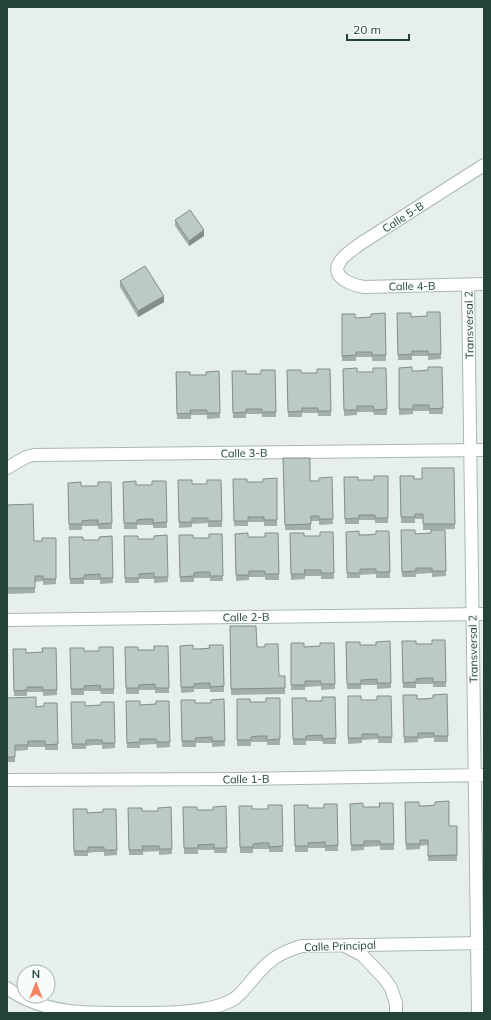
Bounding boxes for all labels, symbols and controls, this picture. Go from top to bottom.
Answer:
scale bar [347,16,409,42]
text: 20 m [353,22,381,37]
street label: Calle 5-B [380,198,426,236]
street label: Calle 4-B [388,279,436,293]
street label: Transversal 2 [461,291,477,359]
street label: Calle 3-B [220,446,268,460]
street label: Calle 2-B [222,610,270,624]
street label: Transversal 2 [465,615,481,683]
street label: Calle 1-B [222,772,270,786]
street label: Calle Principal [304,938,376,954]
north arrow [16,964,56,1004]
text: N [32,967,40,981]

